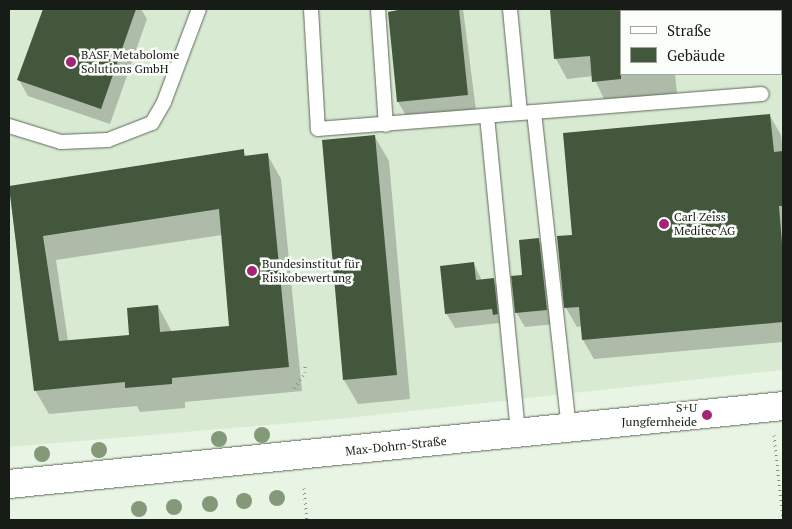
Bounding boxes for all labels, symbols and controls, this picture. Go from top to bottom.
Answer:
legend [620,10,782,75]
text: Straße [667,20,711,40]
text: Gebäude [667,45,725,65]
place label: BASF Metabolome Solutions GmbH [81,48,179,76]
marker: BASF Metabolome Solutions GmbH [65,56,77,68]
place label: Carl Zeiss Meditec AG [674,210,736,238]
marker: Carl Zeiss Meditec AG [658,218,670,230]
place label: Bundesinstitut für Risikobewertung [262,257,360,285]
marker: Bundesinstitut für Risikobewertung [246,265,258,277]
place label: S+U Jungfernheide [622,401,697,429]
marker: S+U Jungfernheide [701,409,713,421]
street label: Max-Dohrn-Straße [345,434,447,458]

